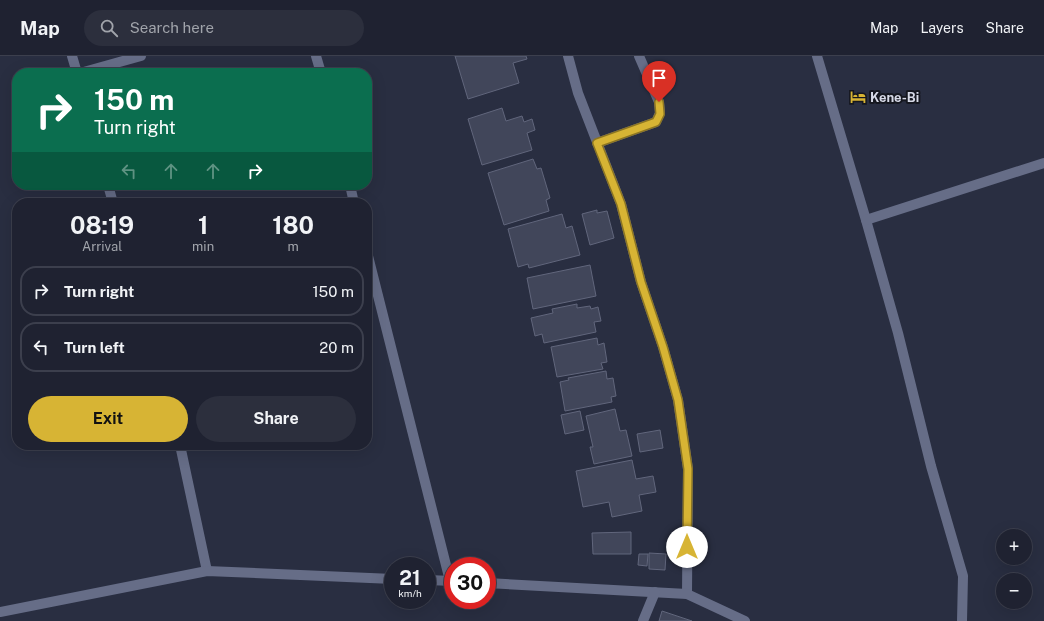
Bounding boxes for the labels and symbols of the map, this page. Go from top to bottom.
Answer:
pin [642,61,676,102]
hotel icon: Kene-Bi [849,88,867,106]
place label: Kene-Bi [870,90,919,105]
position arrow [666,526,708,568]
speed limit sign: 30 [444,557,496,609]

